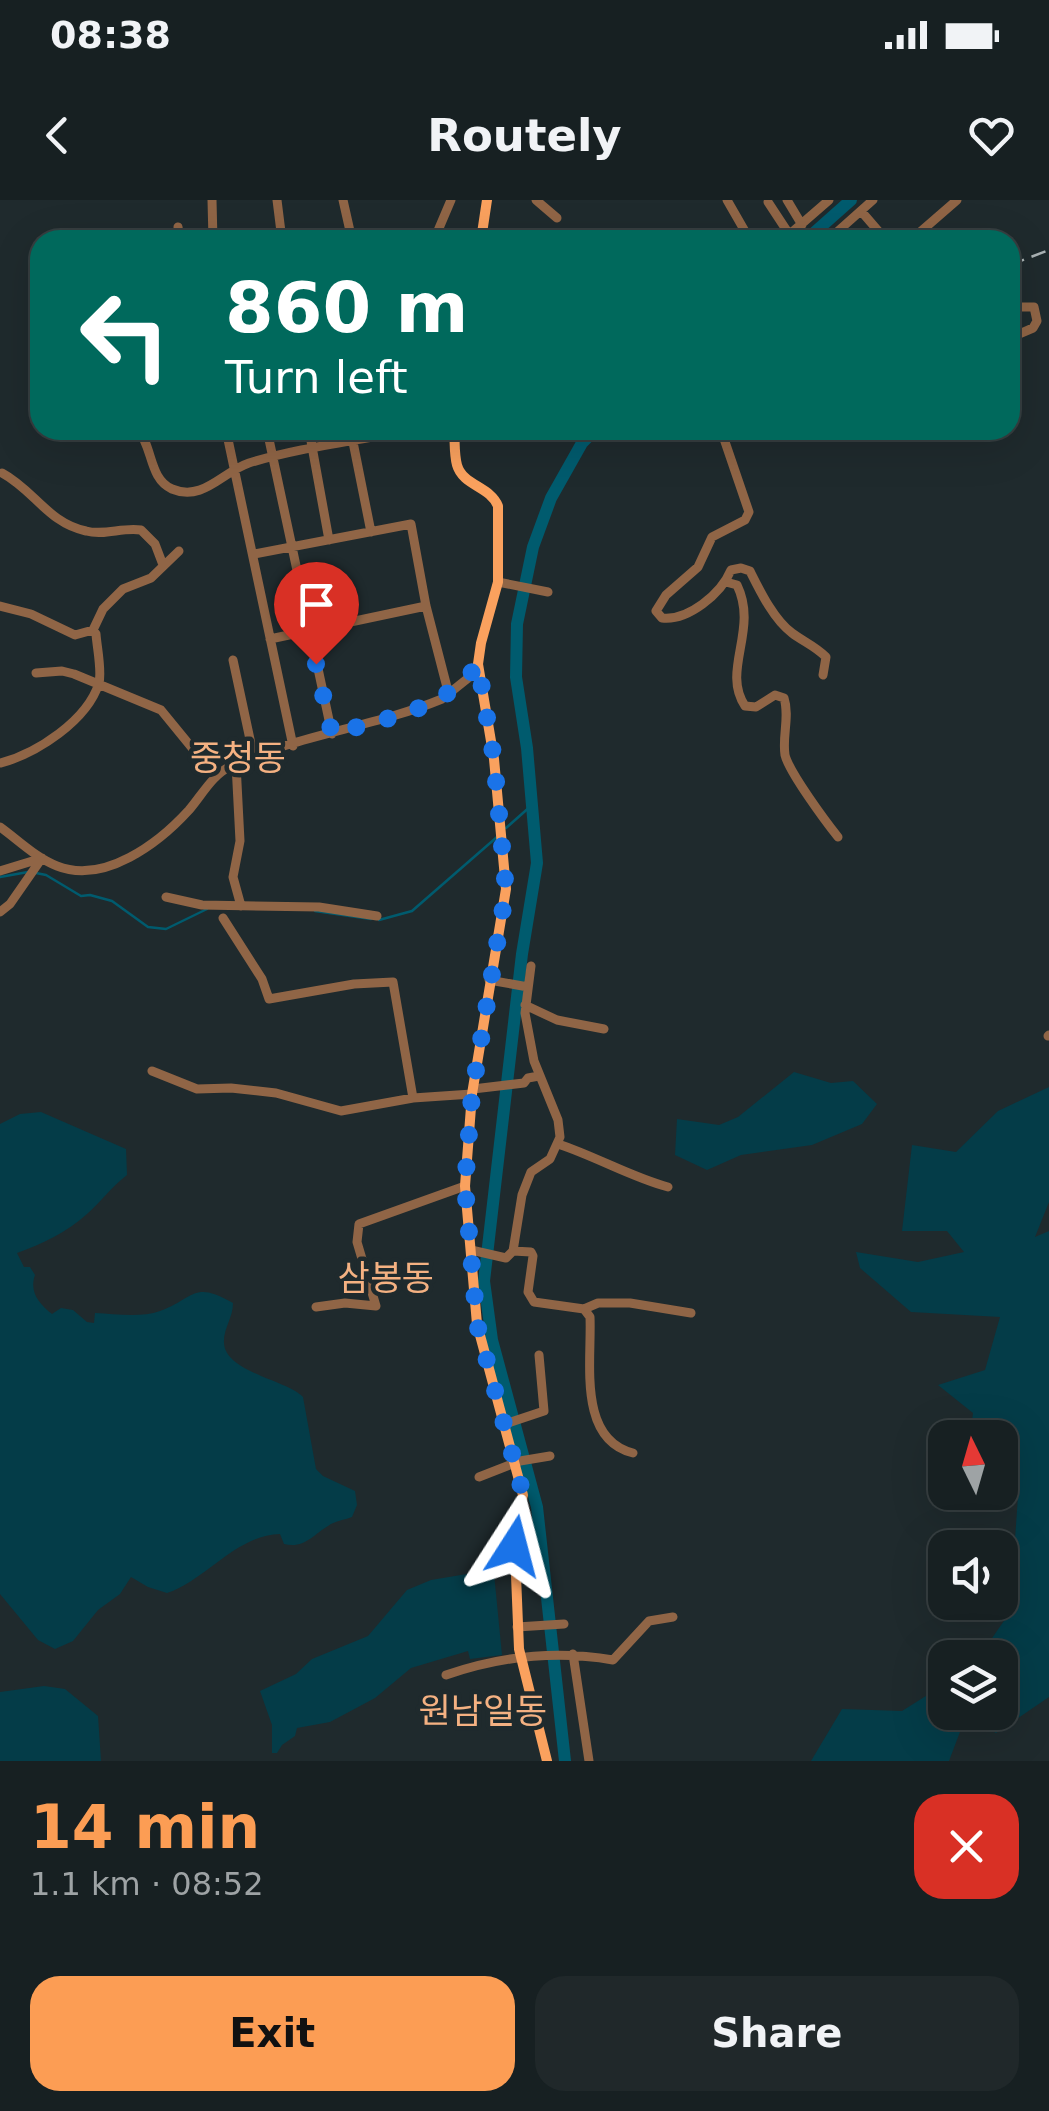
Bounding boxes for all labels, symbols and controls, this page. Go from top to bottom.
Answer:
text: 08:38 [50,13,171,57]
icon: back [30,108,85,163]
icon: heart [964,108,1019,163]
text: Routely [427,109,622,162]
text: 860 m [225,267,468,349]
icon: left [60,270,190,400]
text: Turn left [225,351,408,404]
pin [274,562,359,665]
icon: arrive [289,577,344,632]
district label: 중청동 [190,738,286,778]
district label: 삼봉동 [338,1258,434,1298]
north arrow [928,1420,1018,1510]
map controls [928,1420,1018,1730]
position arrow [462,1494,566,1598]
button: sound [928,1530,1018,1620]
button: layers [928,1640,1018,1730]
district label: 원남일동 [419,1691,547,1731]
text: 14 min [30,1792,260,1862]
button: close [914,1794,1019,1899]
text: 1.1 km · 08:52 [30,1865,264,1903]
button: Exit [30,1976,515,2091]
button: Share [535,1976,1019,2091]

